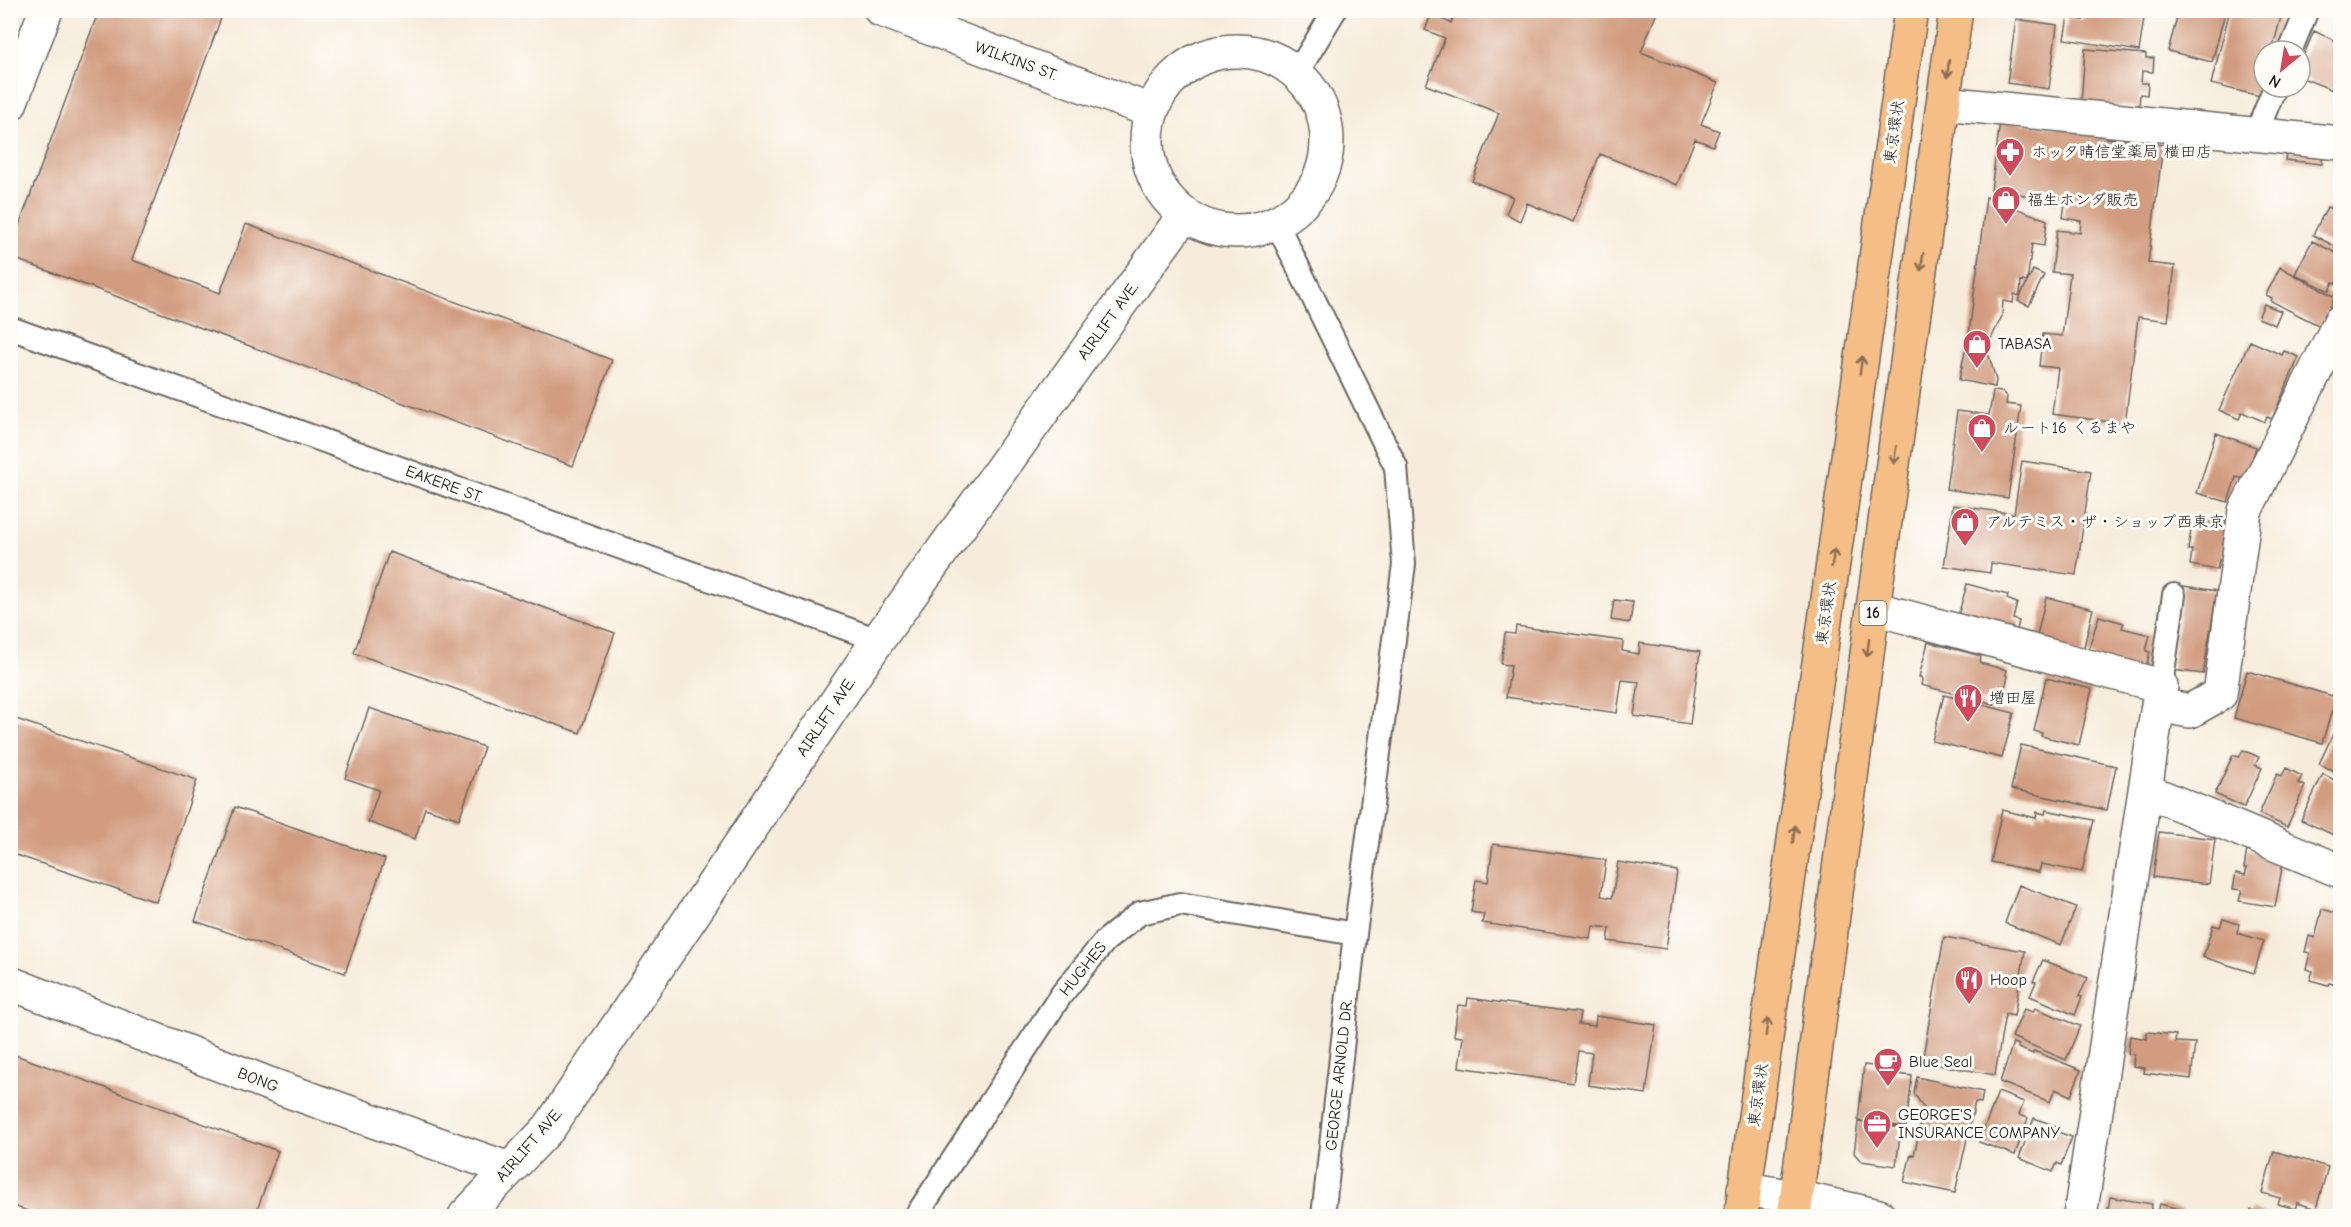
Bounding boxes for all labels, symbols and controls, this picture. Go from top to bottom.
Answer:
street label: WILKINS ST. [972,38,1060,84]
north arrow [2252,39,2312,99]
one-way arrow [1943,58,1954,78]
text: N [2266,71,2284,92]
street label: 東京環状 [1881,99,1907,165]
pharmacy icon: ホッタ晴信堂薬局 横田店 [1994,136,2026,178]
place label: ホッタ晴信堂薬局 横田店 [2031,143,2212,161]
shop icon: 福生ホンダ販売 [1990,184,2022,226]
place label: 福生ホンダ販売 [2027,191,2138,209]
one-way arrow [1916,251,1927,271]
street label: AIRLIFT AVE. [1074,279,1142,363]
shop icon: TABASA [1961,328,1993,370]
place label: TABASA [1998,335,2052,353]
one-way arrow [1855,356,1866,375]
shop icon: ルート16 くるまや [1966,412,1998,454]
place label: ルート16 くるまや [2003,419,2136,437]
one-way arrow [1889,444,1900,464]
street label: EAKERE ST. [403,462,485,506]
shop icon: アルテミス・ザ・ショップ西東京 [1949,506,1981,548]
place label: アルテミス・ザ・ショップ西東京 [1986,513,2224,531]
one-way arrow [1828,549,1839,569]
street label: 東京環状 [1813,580,1839,646]
road number: 16 [1860,601,1886,625]
one-way arrow [1862,638,1873,657]
street label: AIRLIFT AVE. [793,674,859,760]
restaurant icon: 増田屋 [1952,682,1984,724]
place label: 増田屋 [1989,689,2037,707]
one-way arrow [1789,825,1800,845]
street label: HUGHES [1056,938,1110,1000]
restaurant icon: Hoop [1953,964,1985,1006]
place label: Hoop [1990,971,2027,989]
street label: GEORGE ARNOLD DR. [1322,998,1356,1152]
one-way arrow [1762,1018,1773,1038]
cafe icon: Blue Seal [1872,1046,1904,1088]
place label: Blue Seal [1909,1053,1973,1071]
street label: 東京環状 [1745,1062,1771,1128]
street label: BONG [235,1064,281,1096]
street label: AIRLIFT AVE. [492,1105,566,1185]
place label: GEORGE'S INSURANCE COMPANY [1898,1106,2060,1142]
office icon: GEORGE'S INSURANCE COMPANY [1861,1108,1893,1150]

